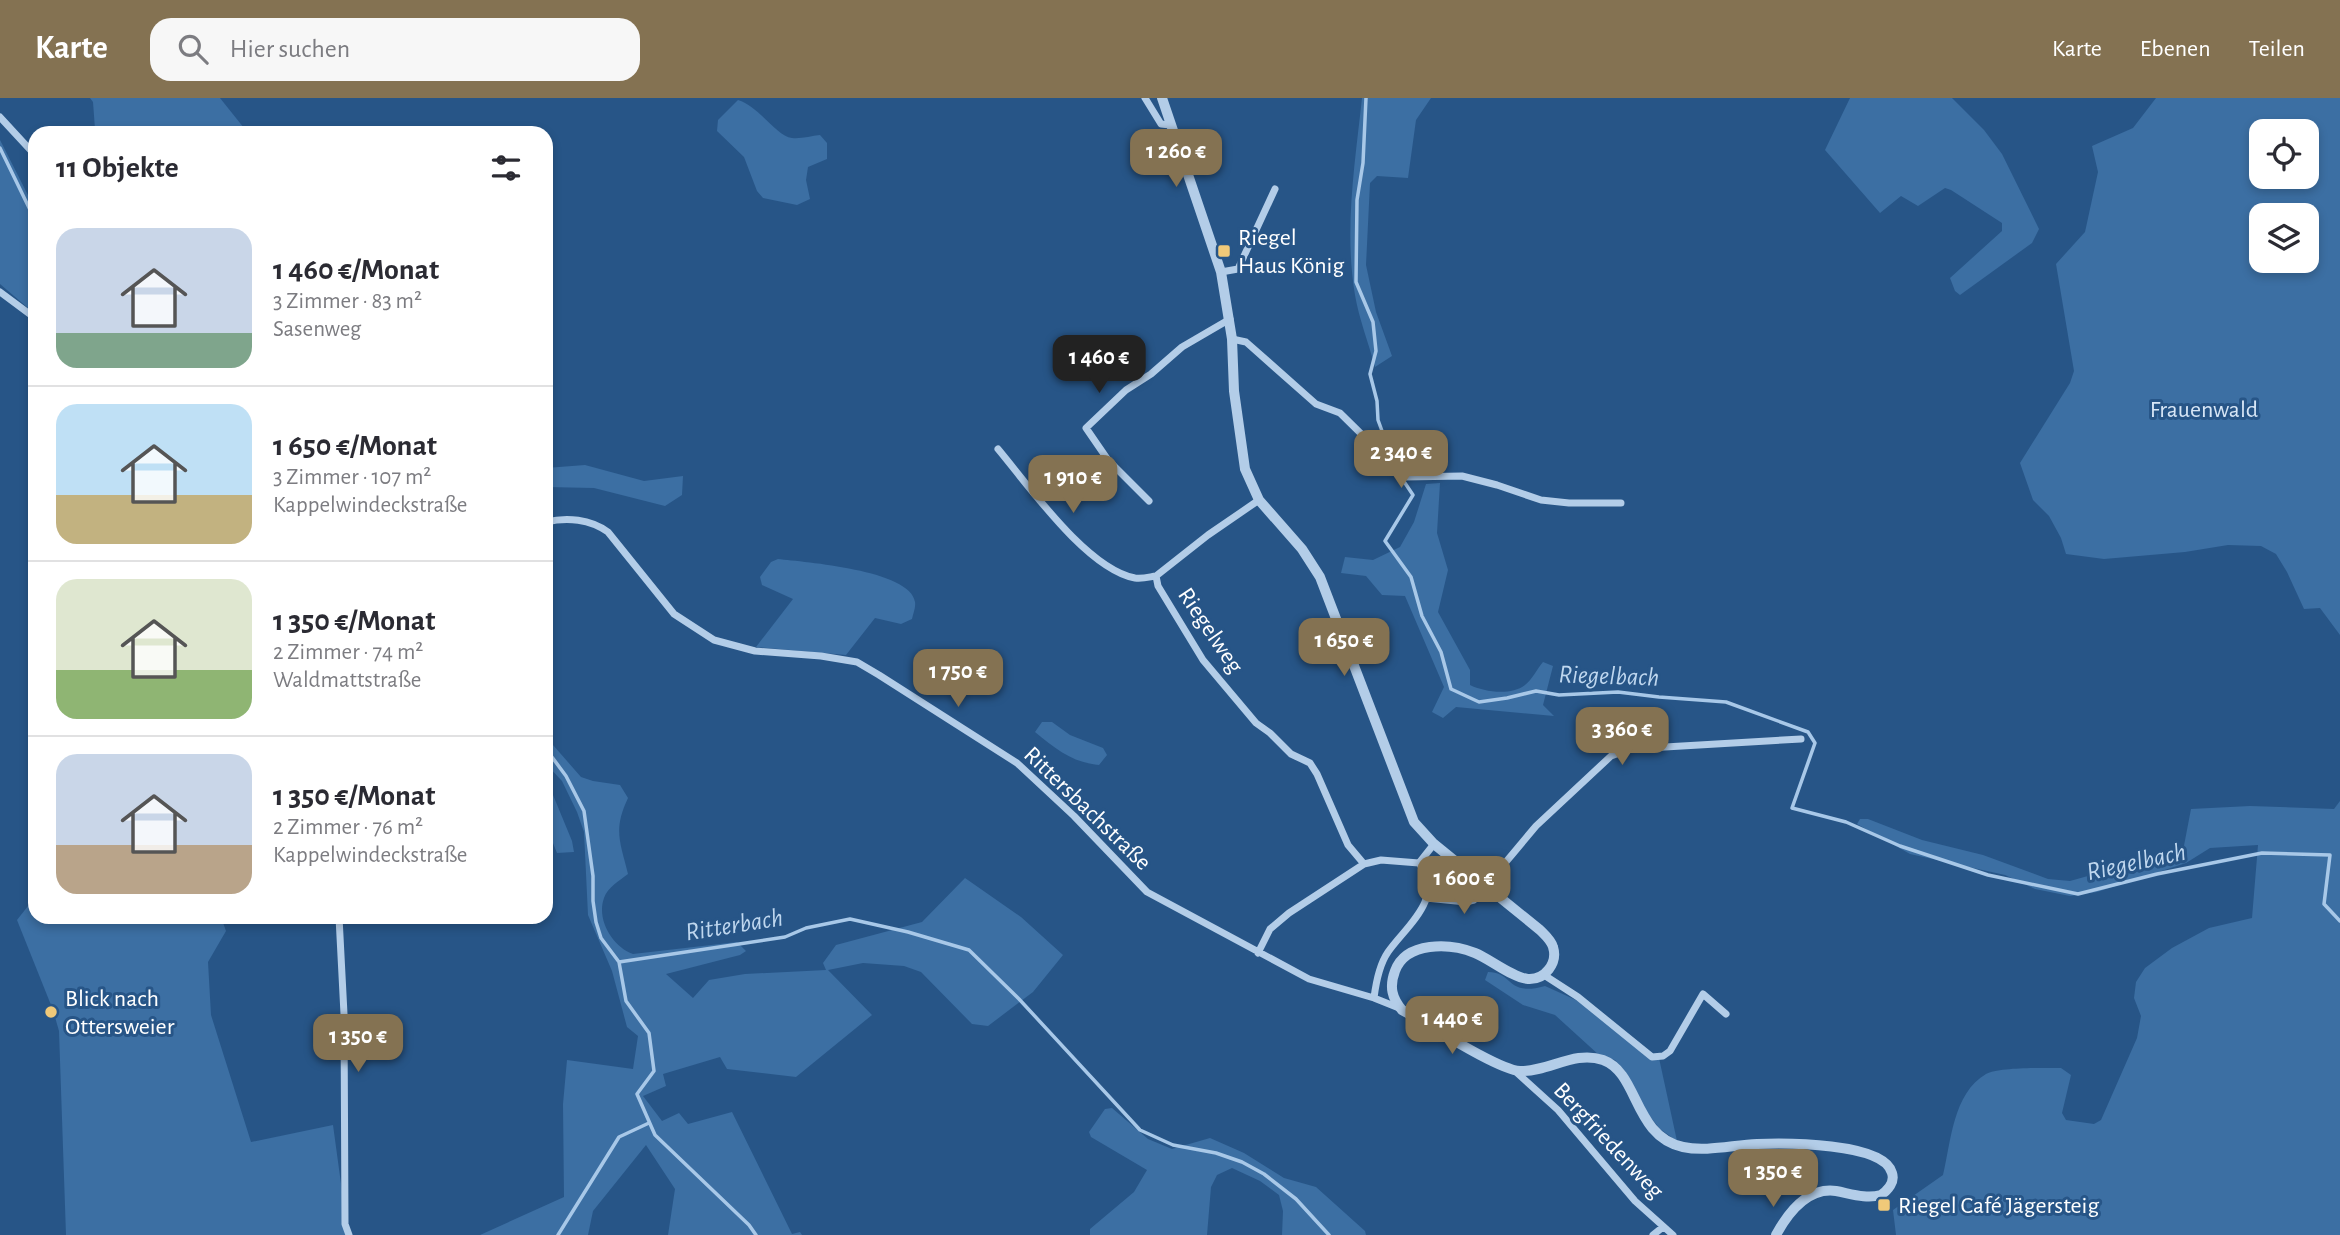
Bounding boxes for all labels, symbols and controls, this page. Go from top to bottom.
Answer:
search box [150,18,640,81]
icon: search [174,30,212,68]
text: Karte [35,32,108,65]
text: Hier suchen [230,36,350,62]
text: Karte [2052,37,2102,61]
text: Ebenen [2140,37,2211,61]
text: Teilen [2249,37,2305,61]
map controls [2249,119,2319,273]
button: locate [2249,119,2319,189]
pin: 1 260 € [1111,130,1241,189]
text: 1 260 € [1146,140,1206,163]
icon: filters [487,149,525,187]
text: 11 Objekte [56,153,179,183]
button: layers [2249,203,2319,273]
place label: Riegel Haus König [1238,226,1344,278]
marker: Riegel Haus König [1216,243,1232,259]
text: 1 460 €/Monat [273,255,439,285]
icon: home [112,256,196,340]
text: 3 Zimmer · 83 m² [273,290,422,313]
text: Sasenweg [273,318,361,341]
pin: 1 460 € [1034,336,1164,395]
text: 1 460 € [1069,346,1129,369]
park label: Frauenwald [2150,398,2258,422]
pin: 2 340 € [1336,430,1466,490]
text: 1 650 €/Monat [273,431,437,461]
icon: home [112,432,196,516]
text: 2 340 € [1370,441,1432,464]
pin: 1 910 € [1008,456,1138,515]
text: 3 Zimmer · 107 m² [273,466,431,489]
text: 1 910 € [1044,466,1102,489]
text: Kappelwindeckstraße [273,494,467,517]
street label: Riegelweg [1173,584,1247,678]
text: 1 350 €/Monat [273,606,435,636]
icon: home [112,607,196,691]
pin: 1 650 € [1279,618,1409,678]
text: 1 650 € [1315,629,1374,652]
text: 2 Zimmer · 74 m² [273,641,423,664]
pin: 1 750 € [893,650,1023,709]
text: 1 750 € [929,660,987,683]
water label: Riegelbach [1558,661,1660,691]
text: Waldmattstraße [273,669,421,692]
pin: 3 360 € [1557,708,1687,767]
text: 3 360 € [1592,718,1652,741]
street label: Rittersbachstraße [1019,742,1155,875]
text: 1 350 €/Monat [273,781,435,811]
icon: home [112,782,196,866]
text: 2 Zimmer · 76 m² [273,816,423,839]
water label: Riegelbach [2084,839,2188,885]
text: Kappelwindeckstraße [273,844,467,867]
pin: 1 600 € [1399,856,1529,916]
text: 1 600 € [1433,867,1495,890]
water label: Ritterbach [684,904,785,946]
place label: Blick nach Ottersweier [65,987,175,1039]
pin: 1 440 € [1387,996,1517,1056]
marker: Blick nach Ottersweier [43,1004,59,1020]
text: 1 440 € [1421,1007,1483,1030]
pin: 1 350 € [293,1014,423,1074]
text: 1 350 € [329,1025,387,1048]
street label: Bergfriedenweg [1549,1078,1668,1204]
pin: 1 350 € [1708,1150,1838,1209]
text: 1 350 € [1744,1160,1802,1183]
place label: Riegel Café Jägersteig [1898,1194,2099,1218]
marker: Riegel Café Jägersteig [1876,1197,1892,1213]

